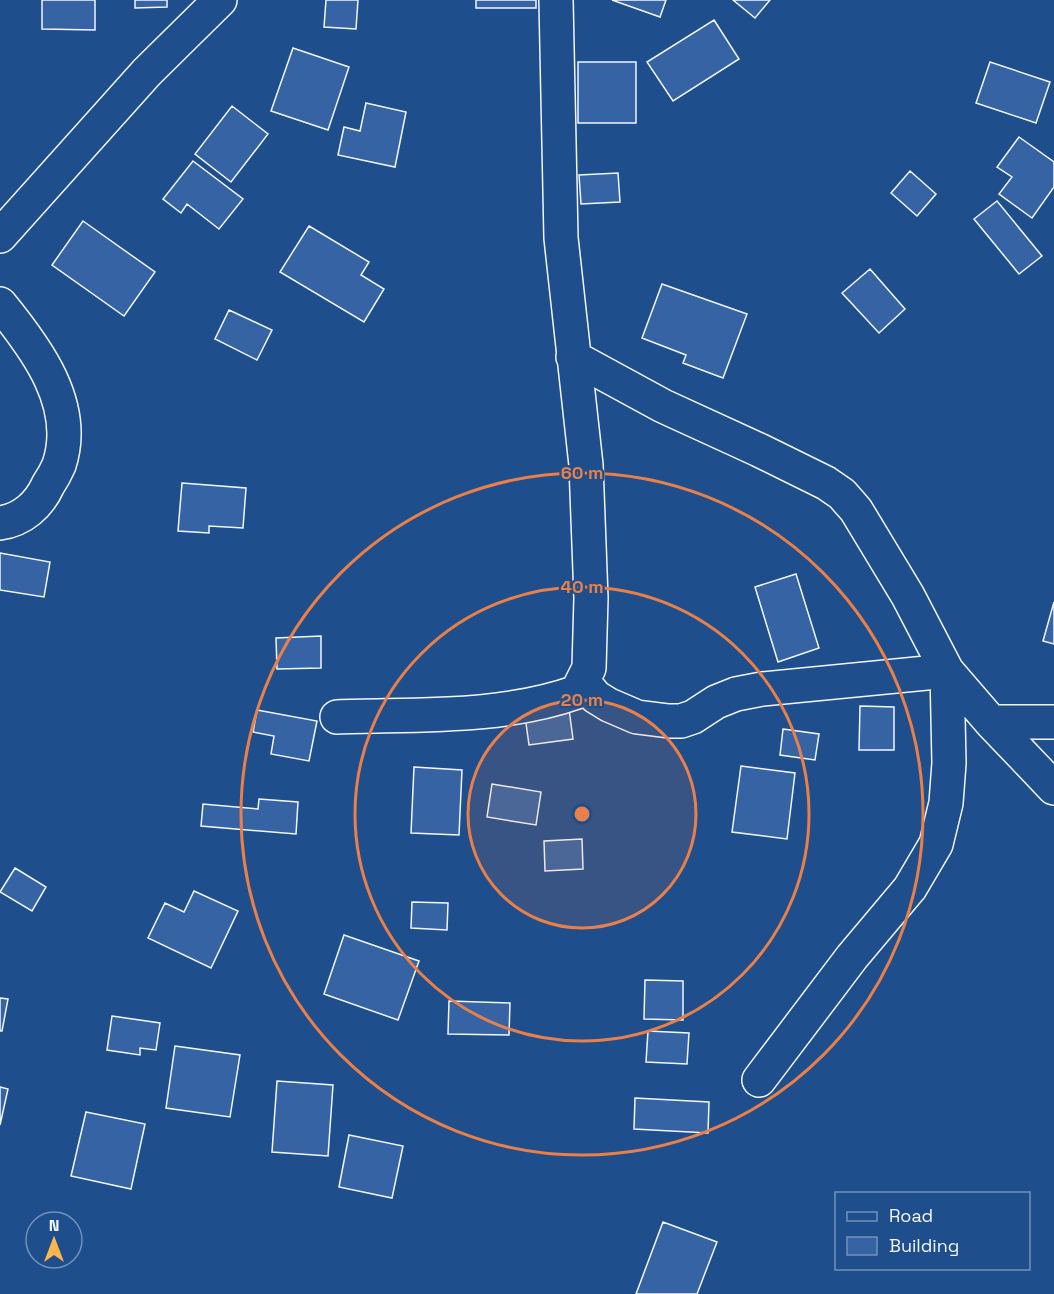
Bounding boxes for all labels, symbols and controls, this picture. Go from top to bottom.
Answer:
text: 60 m [561,461,603,484]
text: 40 m [560,575,604,598]
text: 20 m [561,688,603,711]
centre of rings [572,804,592,824]
legend [835,1192,1030,1270]
text: Road [889,1204,933,1227]
north arrow [24,1210,84,1270]
text: N [49,1215,59,1236]
text: Building [889,1234,959,1257]

